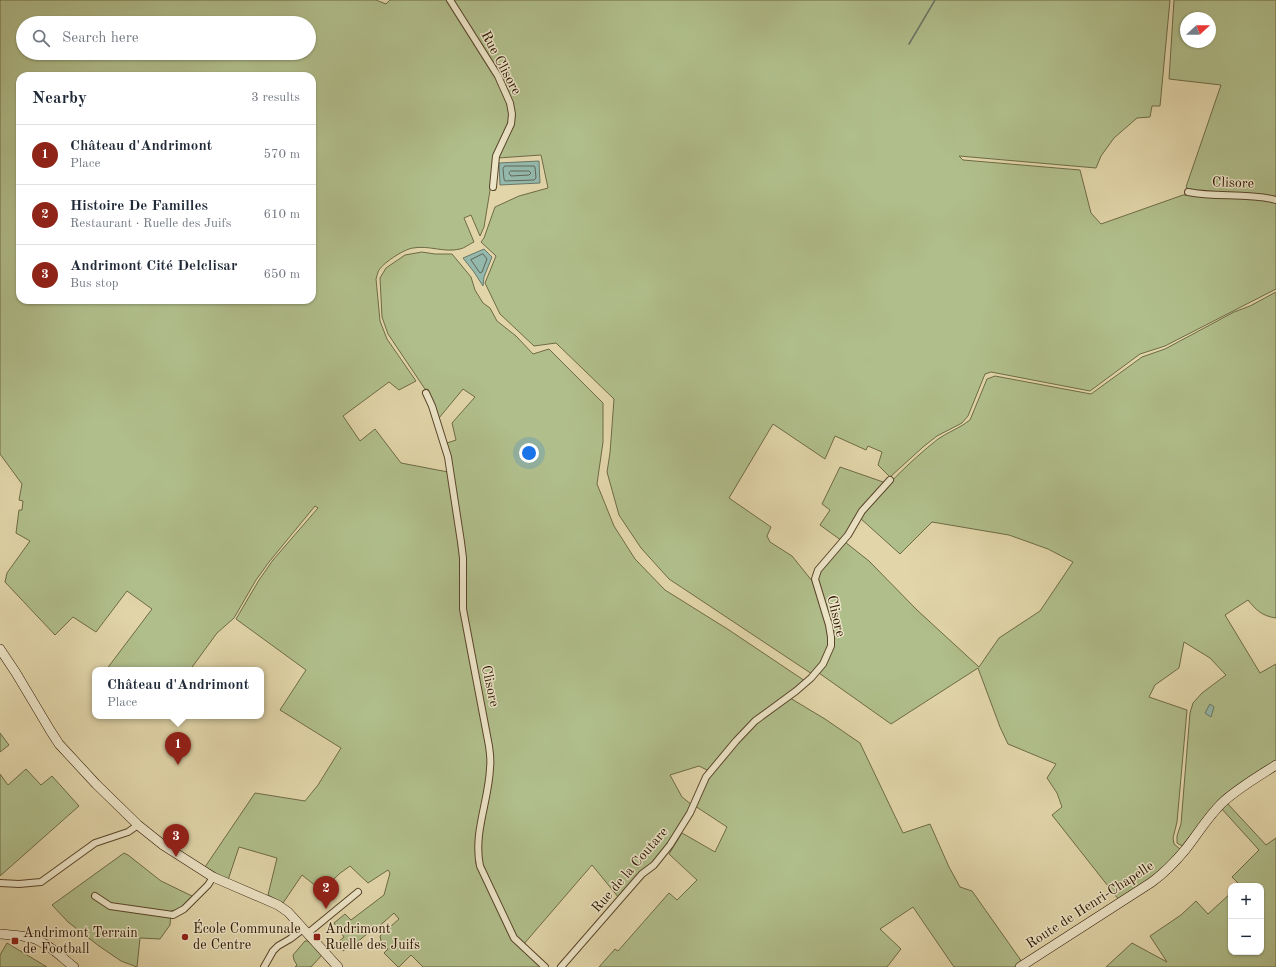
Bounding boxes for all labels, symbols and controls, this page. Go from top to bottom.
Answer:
north arrow [1180,12,1216,48]
search box [16,16,316,60]
icon: search [30,27,52,49]
street label: Rue Clisore [478,29,524,97]
text: Search here [62,31,139,46]
text: Nearby [32,90,87,107]
text: 3 results [251,91,300,104]
text: Château d'Andrimont [70,139,212,154]
text: 1 [41,148,49,161]
text: 570 m [263,148,300,161]
text: Place [70,157,100,170]
street label: Clisore [1212,175,1254,191]
text: Histoire De Familles [70,199,208,214]
text: 2 [41,208,49,221]
text: 610 m [263,208,300,221]
text: Restaurant · Ruelle des Juifs [70,217,231,230]
text: Andrimont Cité Delclisar [70,259,237,274]
text: 3 [41,268,49,281]
text: 650 m [263,268,300,281]
text: Bus stop [70,277,119,290]
your location [519,443,539,463]
street label: Clisore [824,594,848,638]
street label: Clisore [479,664,501,708]
popup [92,667,264,719]
text: Château d'Andrimont [107,678,249,693]
text: Place [107,696,137,709]
pin: 1 [165,732,191,765]
pin: 3 [163,824,189,857]
street label: Rue de la Coutare [589,825,671,915]
street label: Route de Henri-Chapelle [1024,859,1156,951]
pin: 2 [313,876,339,909]
map controls [1228,883,1264,955]
button: + [1228,883,1264,919]
place label: École Communale de Centre [193,919,301,952]
button: − [1228,919,1264,955]
place label: Andrimont Ruelle des Juifs [325,922,420,952]
place label: Andrimont Terrain de Football [23,926,138,956]
marker: École Communale de Centre [180,932,190,942]
marker: Andrimont Ruelle des Juifs [312,932,322,942]
marker: Andrimont Terrain de Football [10,936,20,946]

